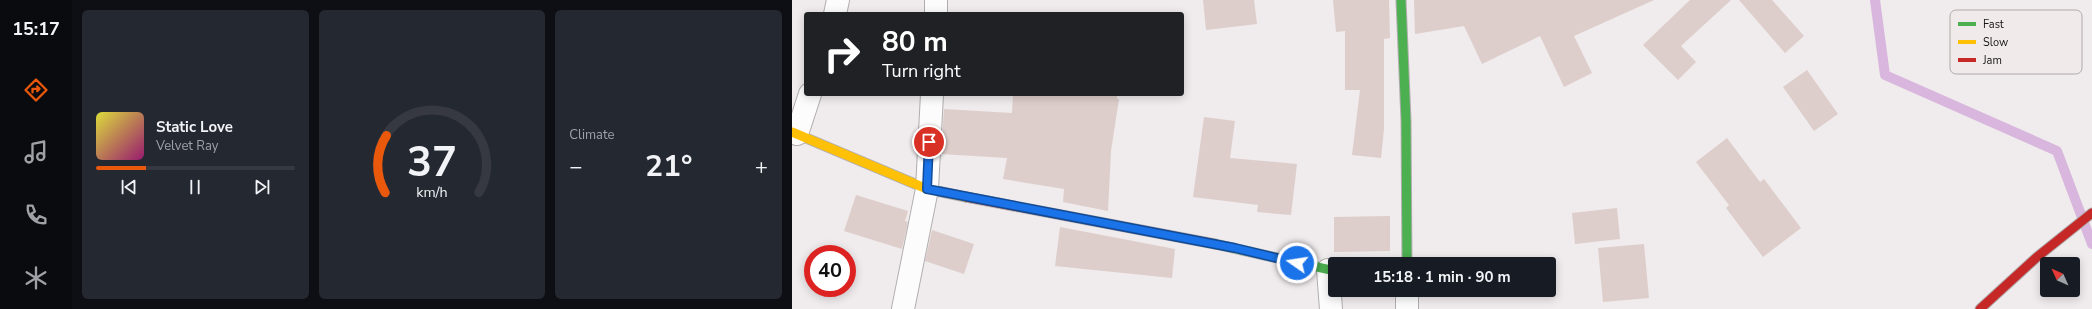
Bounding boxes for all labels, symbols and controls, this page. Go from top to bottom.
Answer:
legend [1950,10,2082,74]
text: 15:17 [12,17,60,41]
text: Fast [1983,17,2004,32]
text: 80 m [882,23,948,61]
icon: right [816,28,868,80]
text: Slow [1983,35,2008,50]
text: Jam [1982,53,2002,68]
text: Turn right [882,59,961,83]
icon: directions [22,76,50,104]
text: Static Love [156,117,233,137]
pin [912,125,946,159]
text: Climate [569,126,614,144]
icon: arrive [918,131,940,153]
text: 37 [407,133,457,190]
text: Velvet Ray [156,137,218,155]
icon: music [22,138,50,166]
text: 21° [645,146,692,187]
text: − [569,152,583,182]
text: + [755,152,768,182]
icon: previous [118,176,140,198]
icon: pause [184,176,206,198]
icon: next [251,176,273,198]
text: km/h [416,182,448,201]
icon: phone [22,201,50,229]
position arrow [1276,242,1318,284]
speed limit sign: 40 [804,245,856,297]
north arrow [2040,257,2080,297]
map controls [2040,257,2080,297]
icon: climate [22,264,50,292]
text: 15:18 · 1 min · 90 m [1373,267,1511,287]

